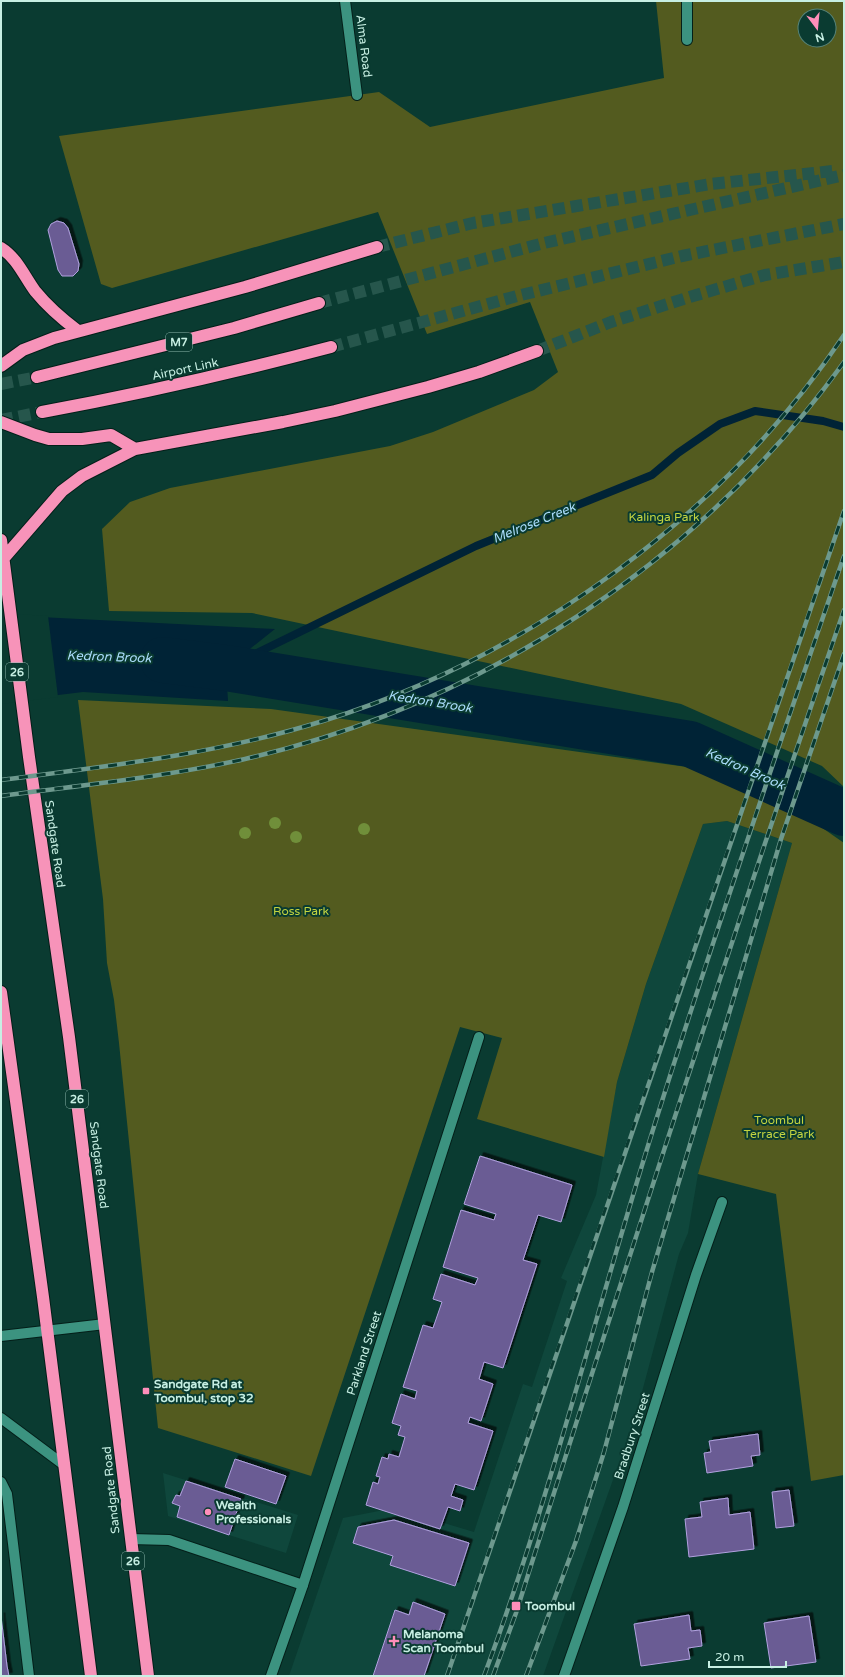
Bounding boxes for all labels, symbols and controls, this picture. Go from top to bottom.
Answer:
north arrow [797,8,837,48]
street label: Alma Road [353,14,375,78]
text: N [814,30,826,45]
road number: M7 [166,333,192,351]
street label: Airport Link [151,355,220,383]
water label: Melrose Creek [490,499,579,547]
park label: Kalinga Park [628,510,700,524]
water label: Kedron Brook [66,648,153,667]
road number: 26 [6,663,28,681]
water label: Kedron Brook [387,687,474,717]
water label: Kedron Brook [703,744,788,794]
street label: Sandgate Road [42,800,68,888]
park label: Ross Park [273,904,330,918]
road number: 26 [66,1090,88,1108]
park label: Toombul Terrace Park [743,1113,815,1141]
street label: Sandgate Road [87,1121,111,1209]
street label: Parkland Street [344,1309,384,1397]
place label: Sandgate Rd at Toombul, stop 32 [153,1377,254,1406]
marker: Sandgate Rd at Toombul, stop 32 [141,1386,151,1396]
street label: Bradbury Street [611,1390,653,1481]
street label: Sandgate Road [99,1446,123,1534]
place label: Wealth Professionals [216,1498,291,1526]
marker: Wealth Professionals [203,1507,213,1517]
road number: 26 [122,1552,144,1570]
place label: Toombul [524,1599,575,1613]
marker: Toombul [510,1600,522,1612]
place label: Melanoma Scan Toombul [403,1627,484,1655]
marker: Melanoma Scan Toombul [388,1635,400,1647]
scale bar [709,1643,786,1669]
text: 20 m [715,1650,744,1664]

